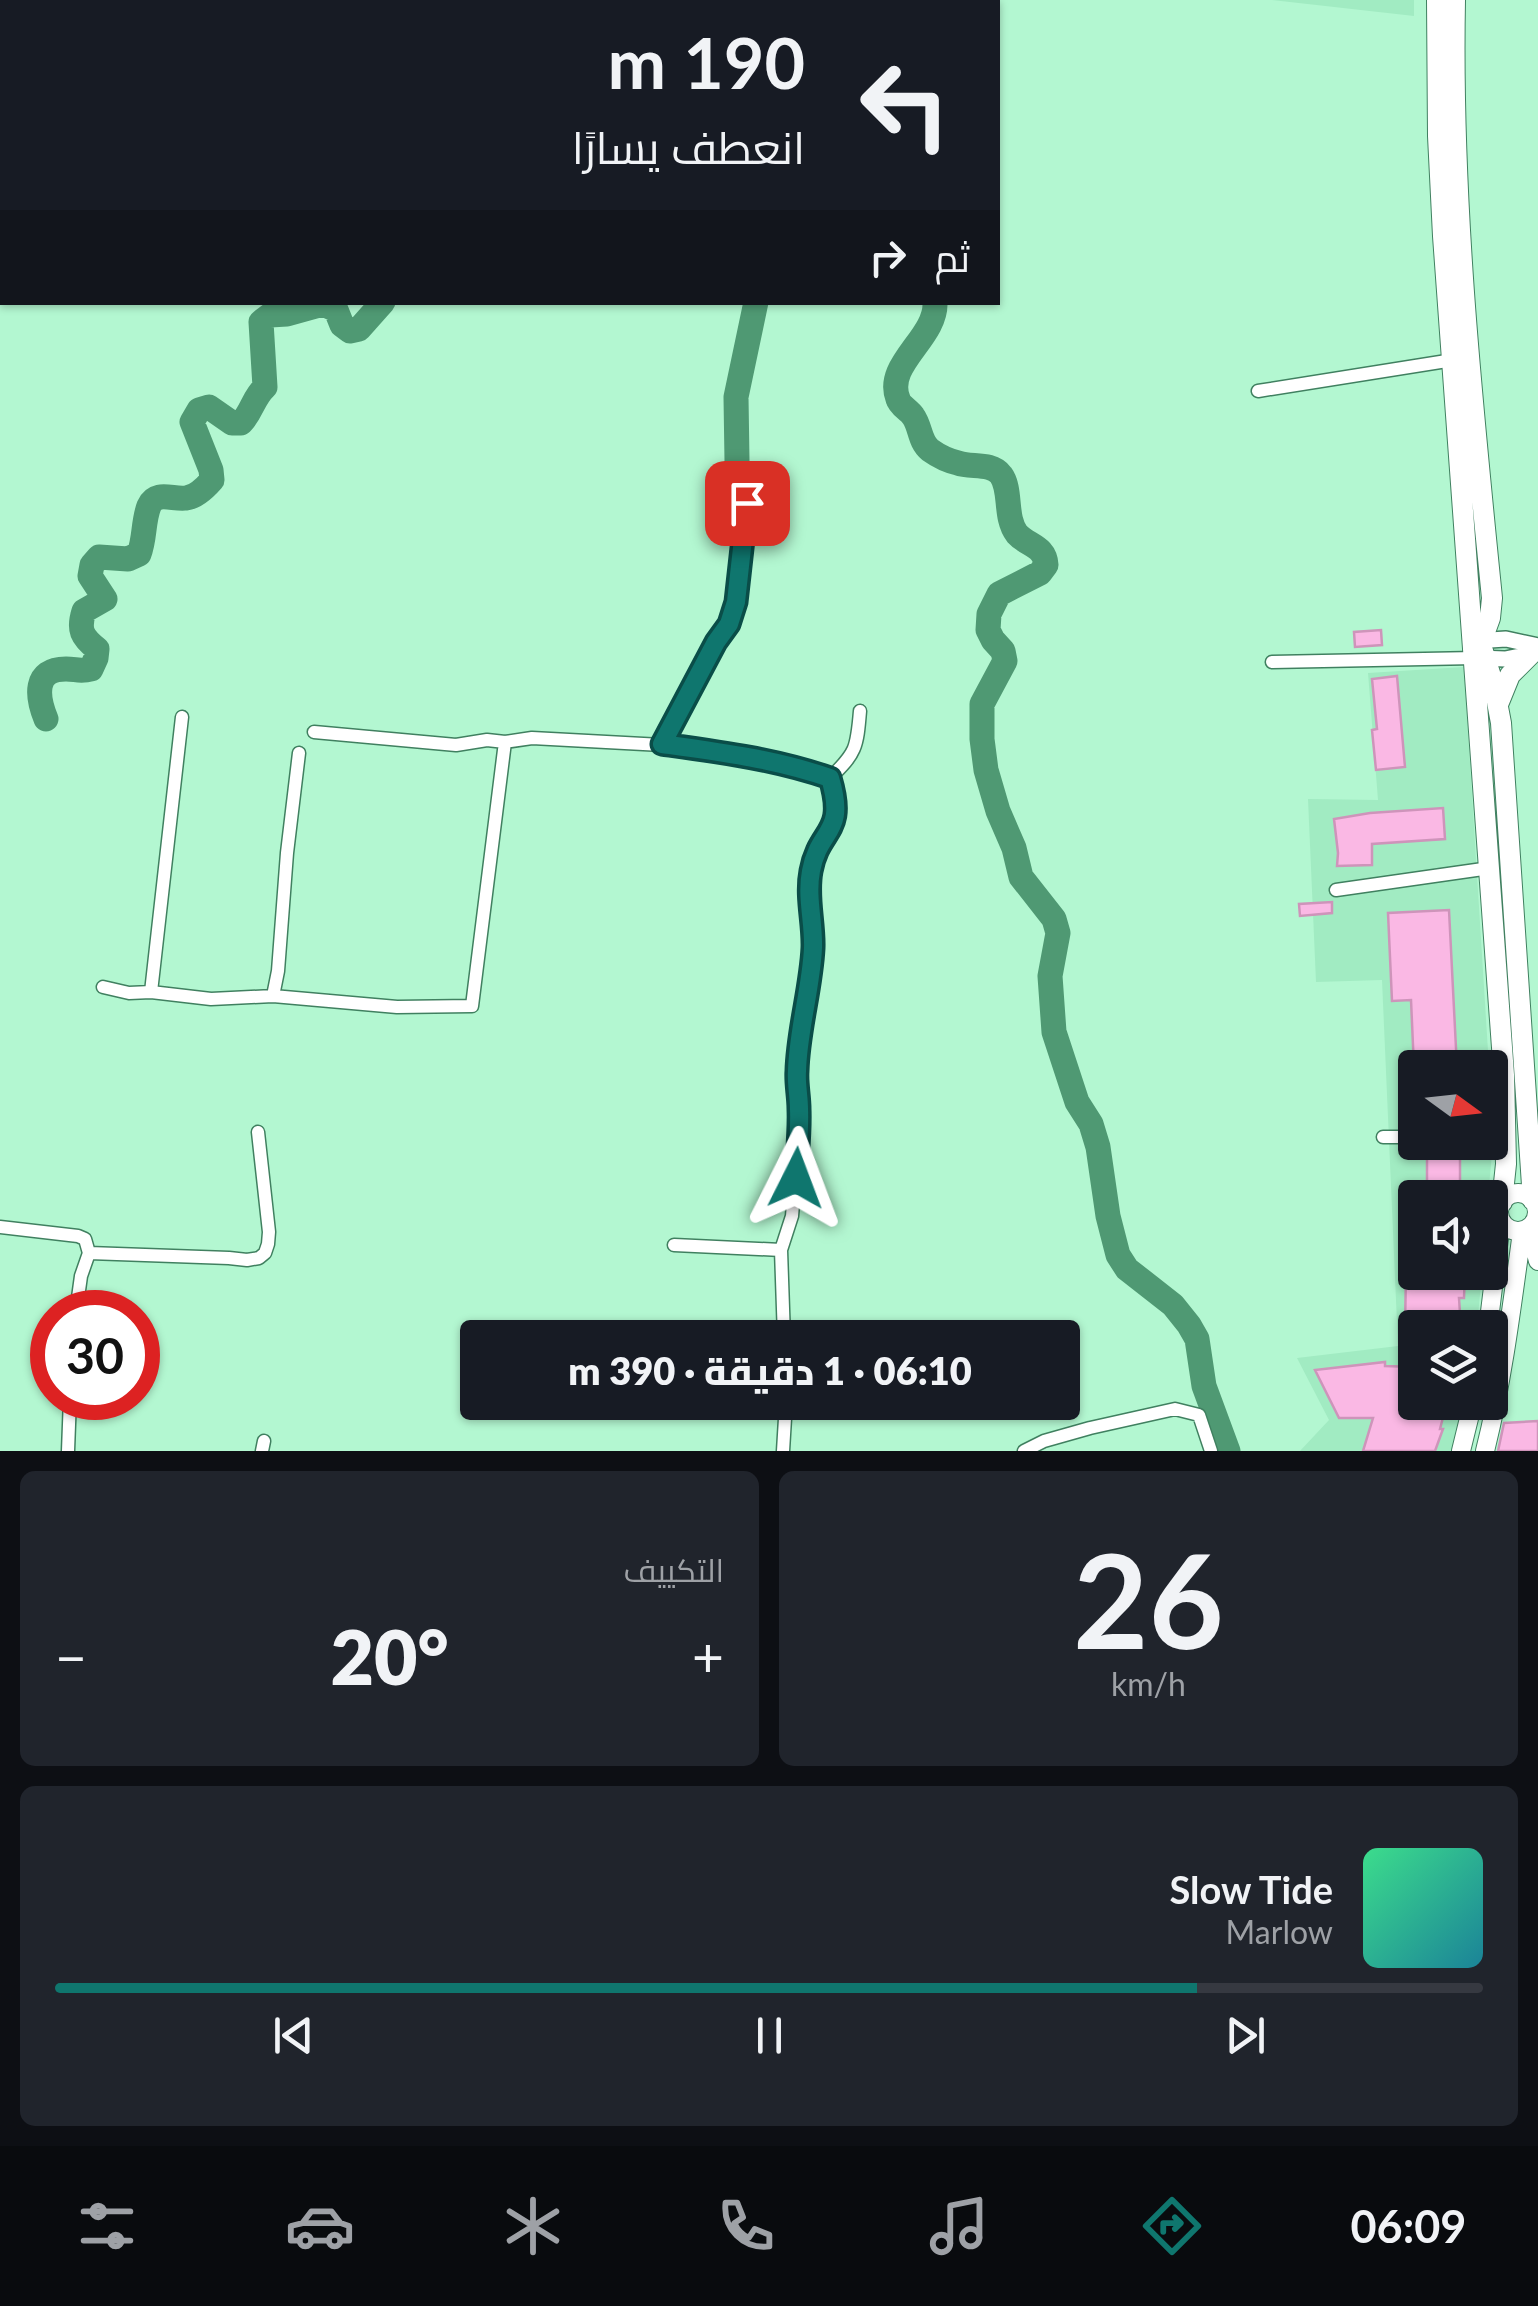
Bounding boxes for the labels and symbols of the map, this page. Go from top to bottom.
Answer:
pin [705,461,790,546]
north arrow [1398,1050,1508,1160]
position arrow [744,1126,848,1230]
speed limit sign: 30 [30,1290,160,1420]

